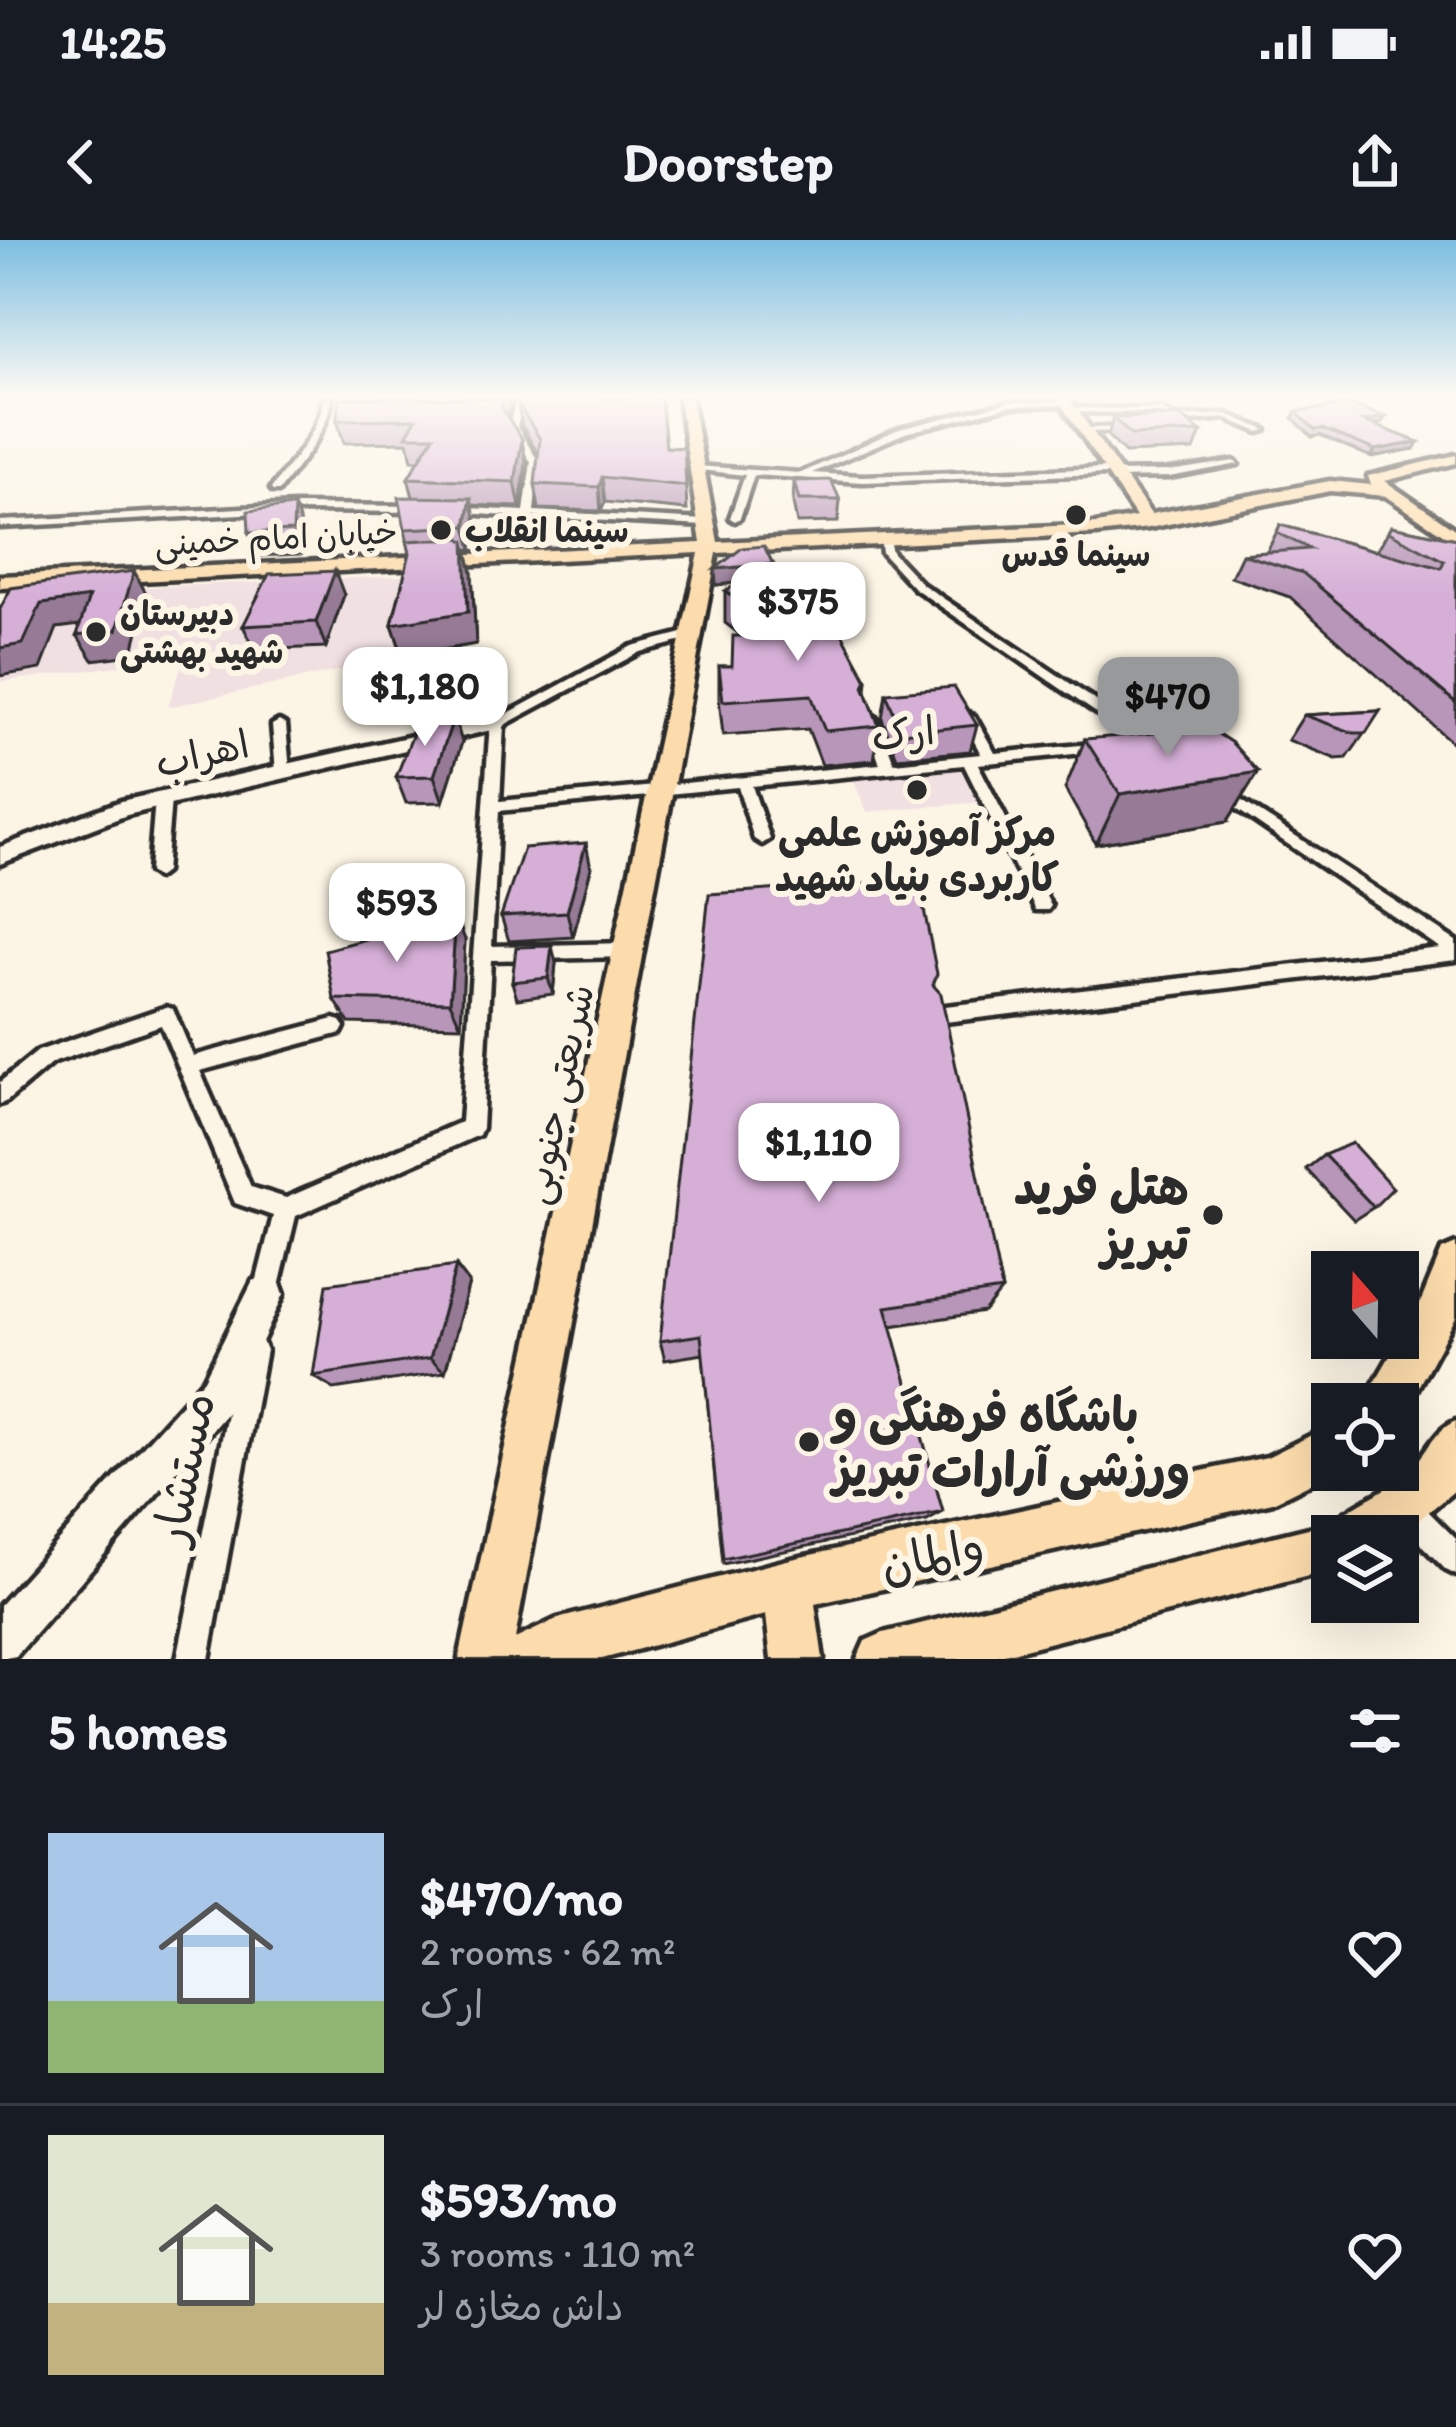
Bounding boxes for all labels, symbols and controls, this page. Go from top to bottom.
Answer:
text: 14:25 [60,15,166,69]
icon: back [48,129,114,195]
icon: share [1342,129,1408,195]
text: Doorstep [622,130,834,195]
marker: سینما قدس [1063,502,1089,528]
place label: سینما انقلاب [465,511,629,551]
street label: خیابان امام خمینی [154,512,399,569]
marker: سینما انقلاب [428,517,454,543]
place label: سینما قدس [1001,535,1151,574]
pin: $375 [727,562,869,664]
text: $375 [758,577,838,624]
place label: دبیرستان شهید بهشتی [120,594,283,673]
marker: دبیرستان شهید بهشتی [83,619,109,645]
pin: $1,180 [327,647,523,749]
pin: $470 [1097,657,1239,759]
text: $1,180 [370,662,480,709]
text: $470 [1125,672,1211,719]
street label: ارک [869,707,937,760]
street label: اهراب [151,720,254,787]
marker: مرکز آموزش علمی کاربردی بنیاد شهید [904,777,930,803]
place label: مرکز آموزش علمی کاربردی بنیاد شهید [775,809,1060,902]
pin: $593 [326,863,468,965]
text: $593 [356,878,438,925]
street label: شریعتی جنوبی [511,980,606,1209]
pin: $1,110 [721,1103,917,1205]
text: $1,110 [765,1118,873,1165]
place label: هتل فرید تبریز [1014,1158,1191,1272]
marker: هتل فرید تبریز [1200,1202,1226,1228]
north arrow [1311,1251,1419,1359]
map controls [1311,1251,1419,1623]
button: locate [1311,1383,1419,1491]
place label: باشگاه فرهنگی و ورزشی آرارات تبریز [829,1385,1190,1500]
street label: مستشار [139,1387,226,1553]
marker: باشگاه فرهنگی و ورزشی آرارات تبریز [796,1429,822,1455]
street label: والمان [875,1515,989,1593]
button: layers [1311,1515,1419,1623]
icon: filters [1342,1698,1408,1764]
text: 5 homes [48,1701,228,1762]
text: $470/mo [420,1867,623,1928]
icon: home [144,1881,288,2025]
icon: heart [1342,1920,1408,1986]
text: 2 rooms · 62 m² [420,1928,675,1975]
text: ارک [420,1981,483,2028]
text: $593/mo [420,2169,617,2230]
icon: home [144,2183,288,2327]
icon: heart [1342,2222,1408,2288]
text: 3 rooms · 110 m² [420,2230,695,2277]
text: داش مغازه لر [420,2283,624,2330]

